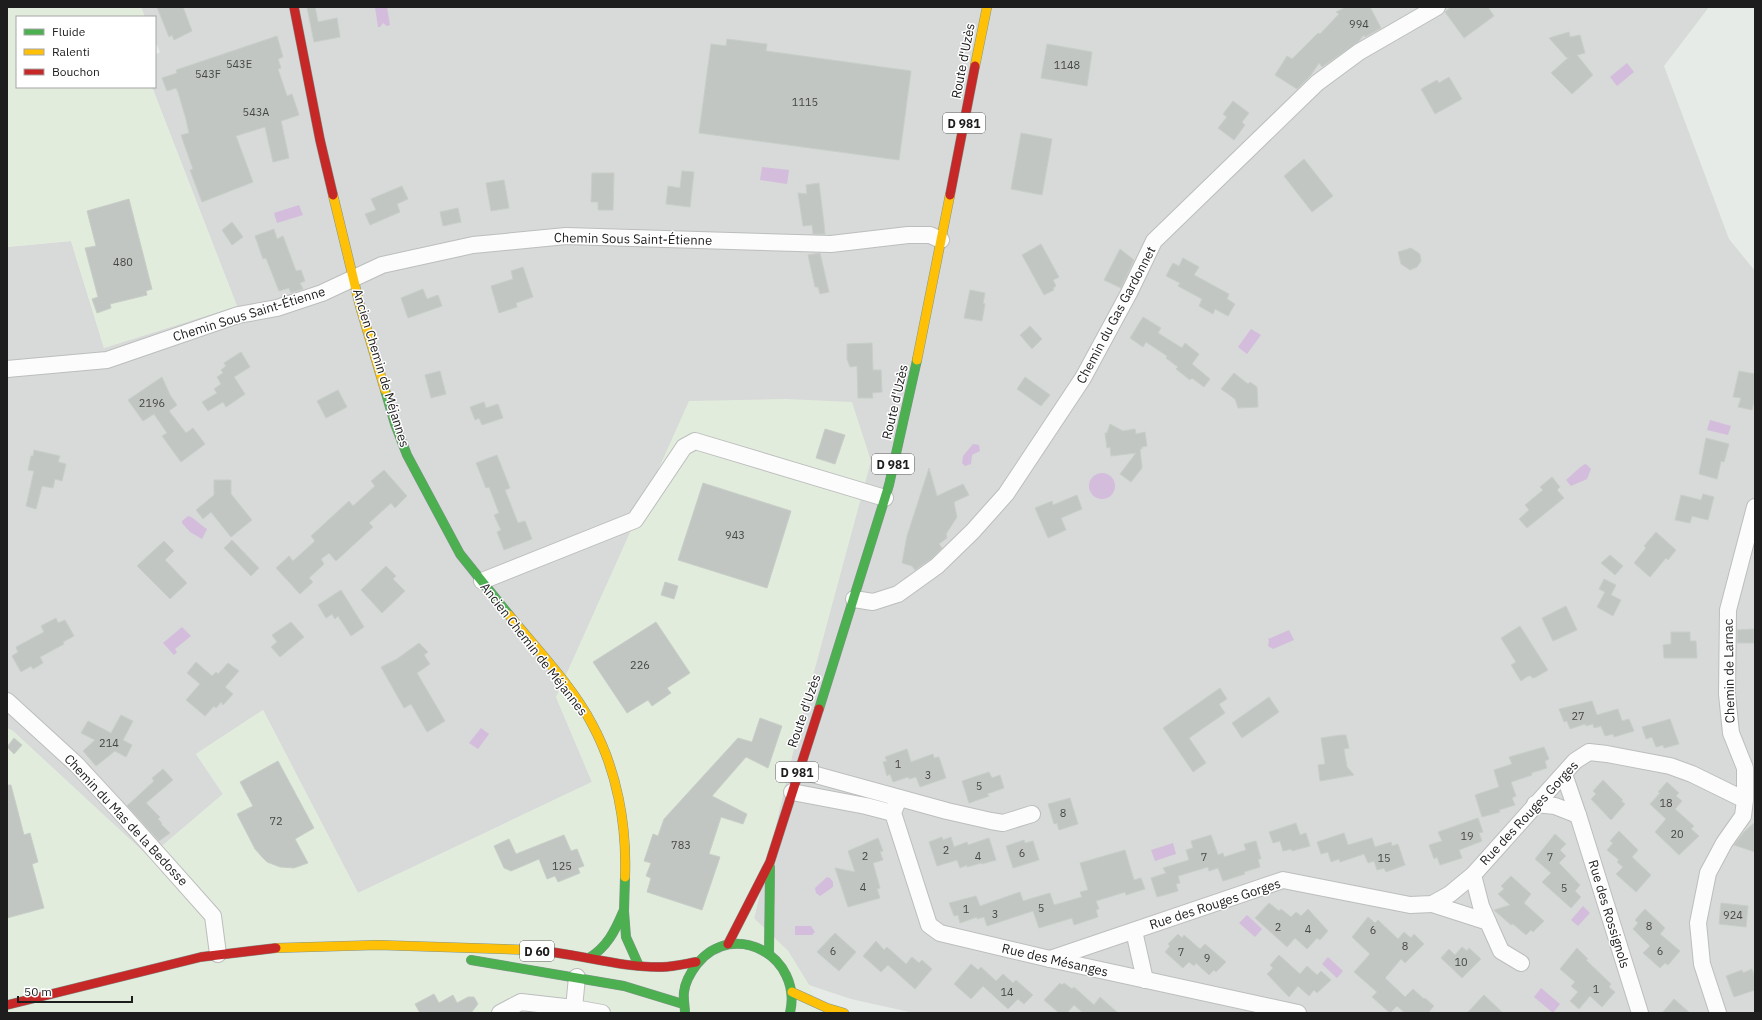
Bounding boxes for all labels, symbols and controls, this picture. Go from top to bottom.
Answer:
legend [16,16,156,88]
house number: 994 [1349,17,1369,31]
street label: Route d'Uzès [947,22,979,100]
text: Fluide [52,24,86,39]
text: Ralenti [52,44,90,59]
house number: 543E [226,57,252,71]
house number: 1148 [1054,58,1080,72]
text: Bouchon [52,64,100,79]
house number: 543F [195,67,221,81]
house number: 1115 [792,95,818,109]
house number: 543A [243,105,269,119]
road number: D 981 [943,113,985,133]
street label: Chemin Sous Saint-Étienne [554,229,712,249]
street label: Chemin du Gas Gardonnet [1073,243,1159,387]
house number: 480 [113,255,133,269]
street label: Chemin Sous Saint-Étienne [171,283,327,345]
street label: Ancien Chemin de Méjannes [349,287,413,449]
street label: Route d'Uzès [878,363,912,441]
house number: 2196 [139,396,165,410]
road number: D 981 [872,454,914,474]
house number: 943 [725,528,745,542]
street label: Ancien Chemin de Méjannes [477,579,591,719]
street label: Chemin de Larnac [1720,618,1738,723]
house number: 226 [630,658,650,672]
street label: Route d'Uzès [784,672,824,750]
house number: 27 [1571,709,1585,723]
house number: 214 [99,736,119,750]
street label: Chemin du Mas de la Bedosse [60,751,192,889]
house number: 1 [895,757,902,771]
street label: Rue des Rouges Gorges [1476,757,1582,869]
road number: D 981 [776,762,818,782]
house number: 3 [925,768,931,782]
house number: 5 [976,779,982,793]
house number: 18 [1659,796,1673,810]
house number: 8 [1060,806,1066,820]
house number: 72 [269,814,283,828]
house number: 20 [1670,827,1684,841]
house number: 19 [1460,829,1474,843]
house number: 783 [671,838,691,852]
house number: 2 [943,843,949,857]
house number: 6 [1019,846,1025,860]
house number: 2 [862,849,868,863]
house number: 4 [975,849,982,863]
house number: 7 [1201,850,1207,864]
house number: 7 [1547,850,1553,864]
house number: 15 [1377,851,1391,865]
street label: Rue des Rossignols [1584,858,1634,970]
house number: 125 [552,859,572,873]
street label: Rue des Rouges Gorges [1147,875,1283,933]
house number: 4 [860,880,867,894]
house number: 5 [1561,881,1567,895]
house number: 5 [1038,901,1044,915]
house number: 1 [963,902,970,916]
house number: 3 [992,907,998,921]
house number: 924 [1723,908,1743,922]
house number: 8 [1646,919,1652,933]
house number: 2 [1275,920,1281,934]
house number: 4 [1305,922,1312,936]
house number: 6 [1370,923,1376,937]
house number: 8 [1402,939,1408,953]
street label: Rue des Mésanges [1000,940,1110,980]
road number: D 60 [520,941,554,961]
house number: 6 [830,944,836,958]
house number: 6 [1657,944,1663,958]
house number: 7 [1178,945,1184,959]
house number: 9 [1204,951,1210,965]
house number: 10 [1454,955,1468,969]
scale bar [18,978,132,1004]
house number: 1 [1593,982,1600,996]
text: 50 m [24,984,52,999]
house number: 14 [1000,985,1014,999]

